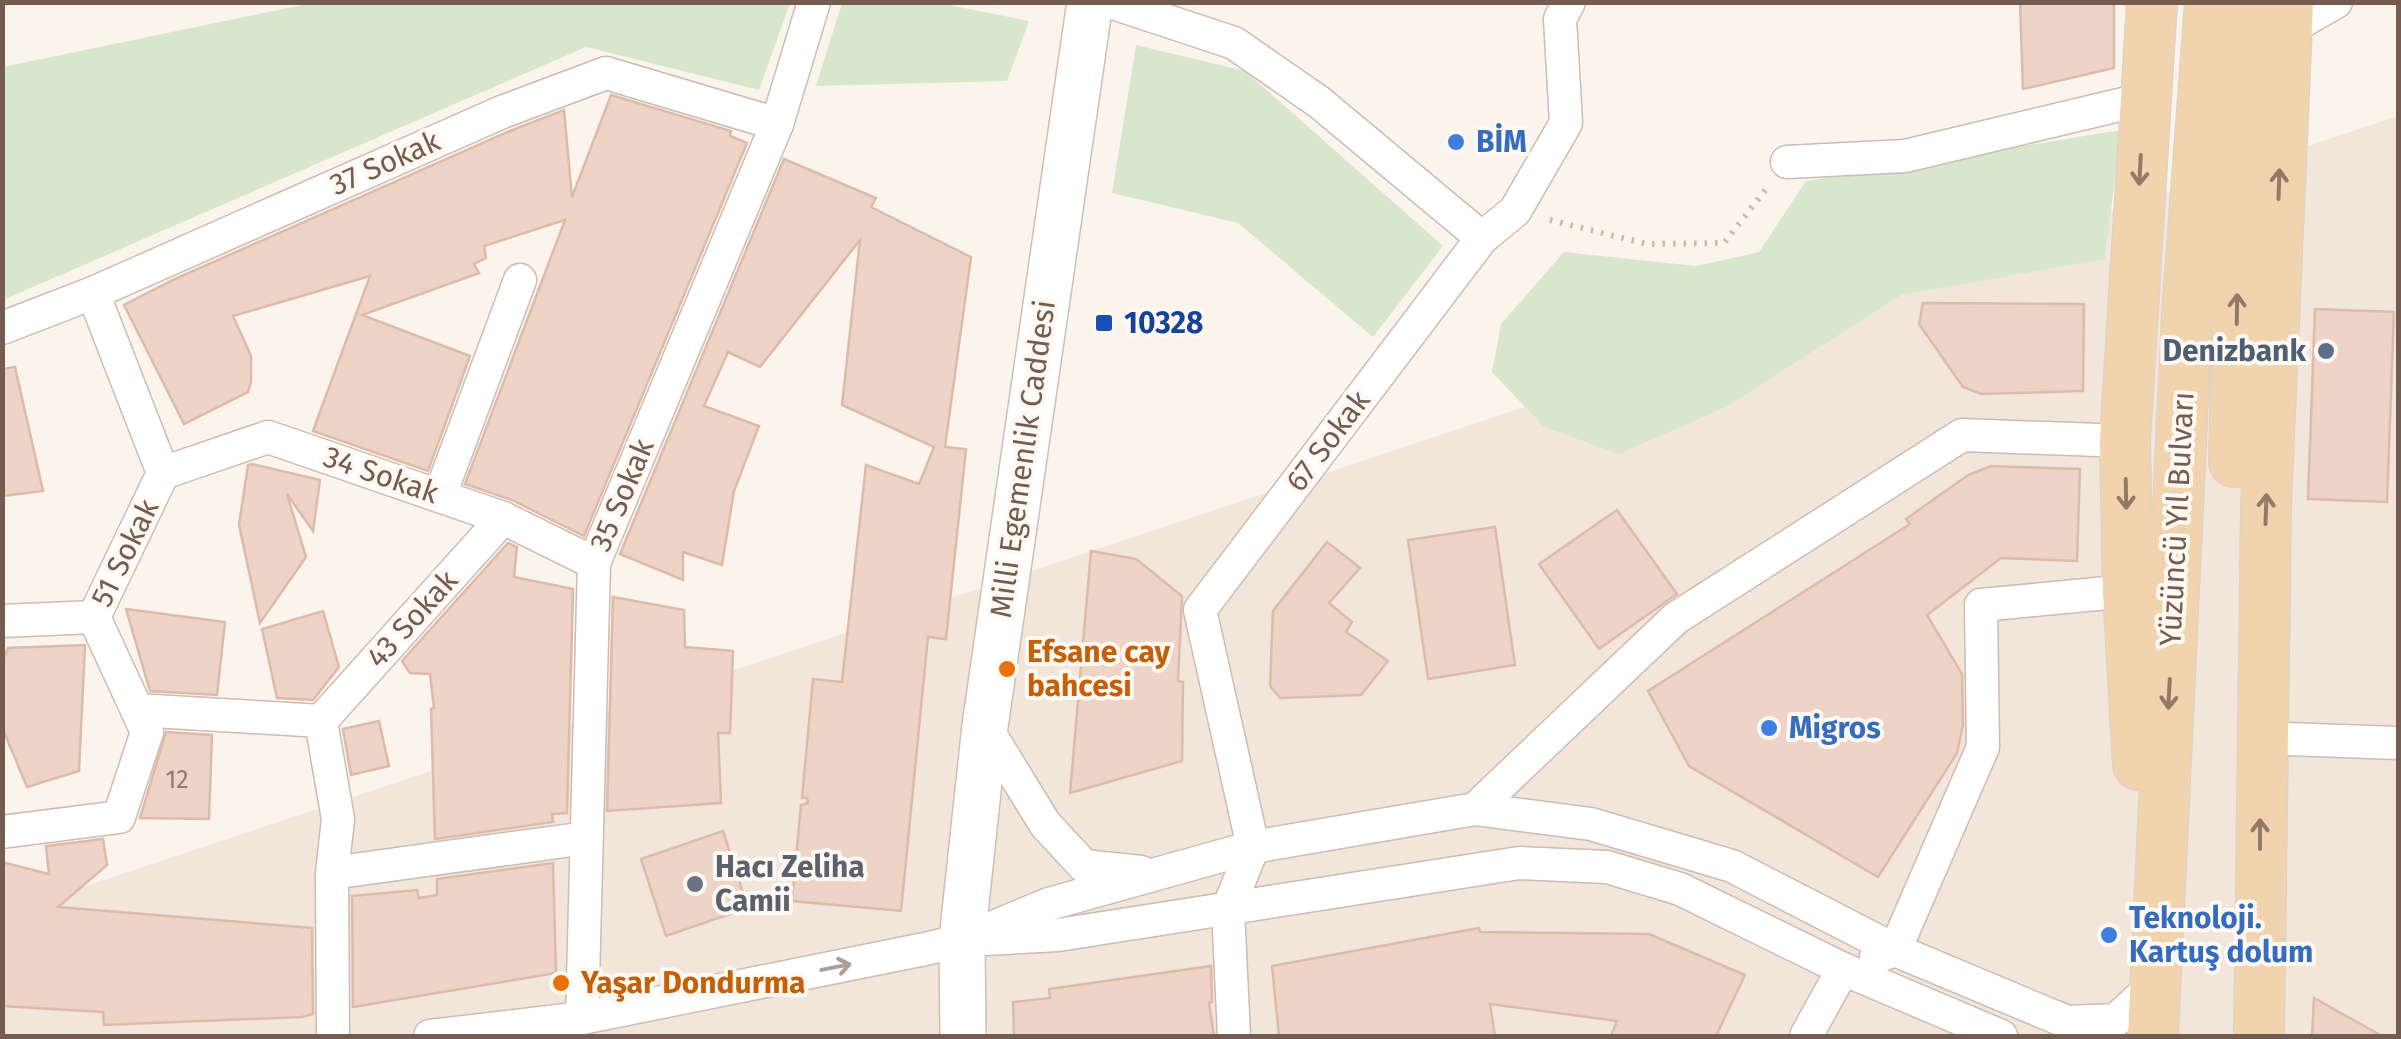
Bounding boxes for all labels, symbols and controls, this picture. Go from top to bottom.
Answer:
street label: 37 Sokak [324,123,446,203]
place label: BİM [1476,123,1527,160]
marker: BİM [1445,131,1467,153]
one-way arrow [2130,153,2149,185]
one-way arrow [2269,169,2288,201]
one-way arrow [2228,294,2247,326]
street label: Milli Egemenlik Caddesi [983,298,1063,620]
place label: 10328 [1124,305,1203,341]
marker: 10328 [1093,312,1115,334]
place label: Denizbank [2162,333,2306,369]
marker: Denizbank [2315,340,2337,362]
street label: 67 Sokak [1278,383,1378,499]
street label: Yüzüncü Yıl Bulvarı [2152,391,2202,647]
street label: 35 Sokak [582,433,662,557]
street label: 34 Sokak [319,439,444,512]
one-way arrow [2117,478,2136,510]
street label: 51 Sokak [84,493,167,613]
one-way arrow [2256,494,2275,526]
street label: 43 Sokak [359,562,466,675]
place label: Efsane cay bahcesi [1027,634,1170,704]
marker: Efsane cay bahcesi [996,658,1018,680]
one-way arrow [2159,677,2178,709]
place label: Migros [1789,710,1881,746]
marker: Migros [1758,717,1780,739]
house number: 12 [165,765,189,795]
one-way arrow [2251,819,2270,851]
place label: Hacı Zeliha Camii [715,849,865,919]
marker: Hacı Zeliha Camii [684,873,706,895]
place label: Teknoloji. Kartuş dolum [2129,900,2313,971]
marker: Teknoloji. Kartuş dolum [2098,924,2120,946]
one-way arrow [820,956,852,975]
place label: Yaşar Dondurma [580,965,806,1002]
marker: Yaşar Dondurma [550,972,572,994]

